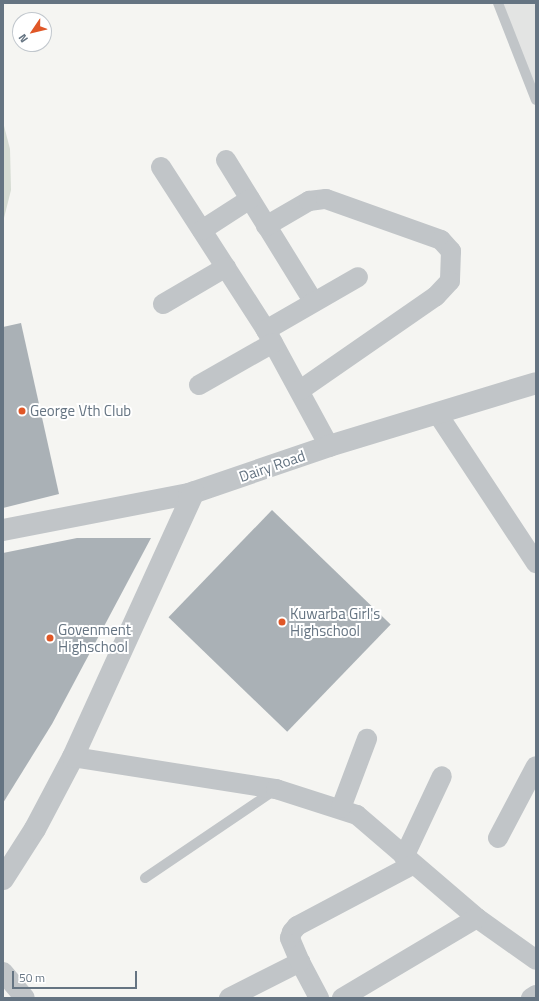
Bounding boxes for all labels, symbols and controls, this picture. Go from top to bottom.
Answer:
north arrow [12,12,52,52]
text: N [14,31,32,46]
place label: George Vth Club [30,402,131,420]
marker: George Vth Club [17,406,27,416]
street label: Dairy Road [237,446,307,486]
place label: Kuwarba Girl's Highschool [290,604,380,639]
marker: Kuwarba Girl's Highschool [277,617,287,627]
place label: Govenment Highschool [58,620,131,655]
marker: Govenment Highschool [45,633,55,643]
scale bar [14,963,139,989]
text: 50 m [19,968,45,987]

